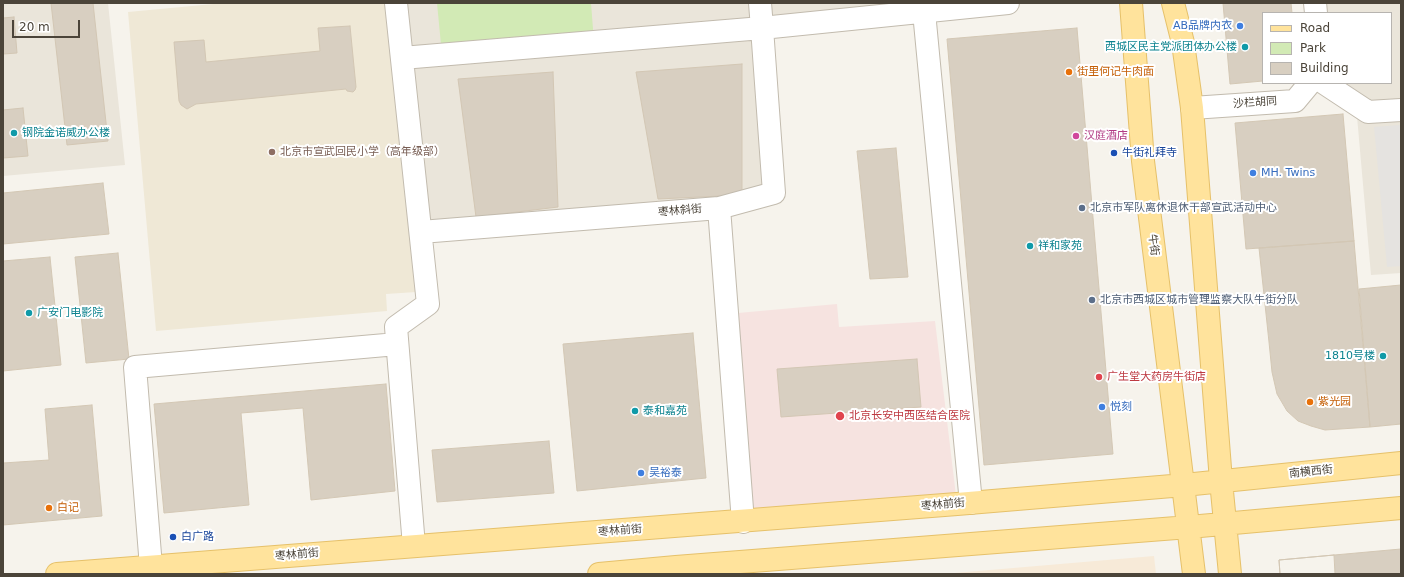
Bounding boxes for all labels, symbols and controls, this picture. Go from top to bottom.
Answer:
scale bar [14,12,82,38]
legend [1262,12,1392,84]
place label: AB品牌内衣 [1173,19,1232,33]
text: 20 m [19,20,50,34]
marker: AB品牌内衣 [1235,21,1245,31]
text: Road [1300,21,1330,35]
place label: 西城区民主党派团体办公楼 [1105,40,1237,54]
text: Park [1300,41,1326,55]
marker: 西城区民主党派团体办公楼 [1240,42,1250,52]
text: Building [1300,61,1349,75]
place label: 街里何记牛肉面 [1077,65,1154,79]
marker: 街里何记牛肉面 [1064,67,1074,77]
street label: 沙栏胡同 [1233,95,1277,111]
place label: 钢院金诺威办公楼 [22,126,110,140]
marker: 钢院金诺威办公楼 [9,128,19,138]
place label: 汉庭酒店 [1084,129,1128,143]
marker: 汉庭酒店 [1071,131,1081,141]
place label: 北京市宣武回民小学（高年级部） [280,145,445,159]
place label: 牛街礼拜寺 [1122,146,1177,160]
marker: 北京市宣武回民小学（高年级部） [267,147,277,157]
marker: 牛街礼拜寺 [1109,148,1119,158]
place label: MH. Twins [1261,166,1315,180]
marker: MH. Twins [1248,168,1258,178]
place label: 北京市军队离休退休干部宣武活动中心 [1090,201,1277,215]
street label: 枣林斜街 [658,203,702,219]
marker: 北京市军队离休退休干部宣武活动中心 [1077,203,1087,213]
street label: 牛街 [1145,233,1161,257]
place label: 祥和家苑 [1038,239,1082,253]
marker: 祥和家苑 [1025,241,1035,251]
place label: 北京市西城区城市管理监察大队牛街分队 [1100,293,1298,307]
marker: 北京市西城区城市管理监察大队牛街分队 [1087,295,1097,305]
place label: 广安门电影院 [37,306,103,320]
marker: 广安门电影院 [24,308,34,318]
place label: 1810号楼 [1325,349,1375,363]
marker: 1810号楼 [1378,351,1388,361]
place label: 广生堂大药房牛街店 [1107,370,1206,384]
marker: 广生堂大药房牛街店 [1094,372,1104,382]
place label: 紫光园 [1318,395,1351,409]
marker: 紫光园 [1305,397,1315,407]
place label: 悦刻 [1110,400,1132,414]
marker: 悦刻 [1097,402,1107,412]
place label: 泰和嘉苑 [643,404,687,418]
marker: 泰和嘉苑 [630,406,640,416]
place label: 北京长安中西医结合医院 [849,409,970,423]
marker: 北京长安中西医结合医院 [834,410,846,422]
street label: 南横西街 [1288,463,1334,481]
place label: 吴裕泰 [649,466,682,480]
marker: 吴裕泰 [636,468,646,478]
street label: 枣林前街 [921,497,965,513]
place label: 白记 [57,501,79,515]
marker: 白记 [44,503,54,513]
street label: 枣林前街 [598,523,642,539]
place label: 白广路 [181,530,214,544]
marker: 白广路 [168,532,178,542]
street label: 枣林前街 [275,547,319,563]

